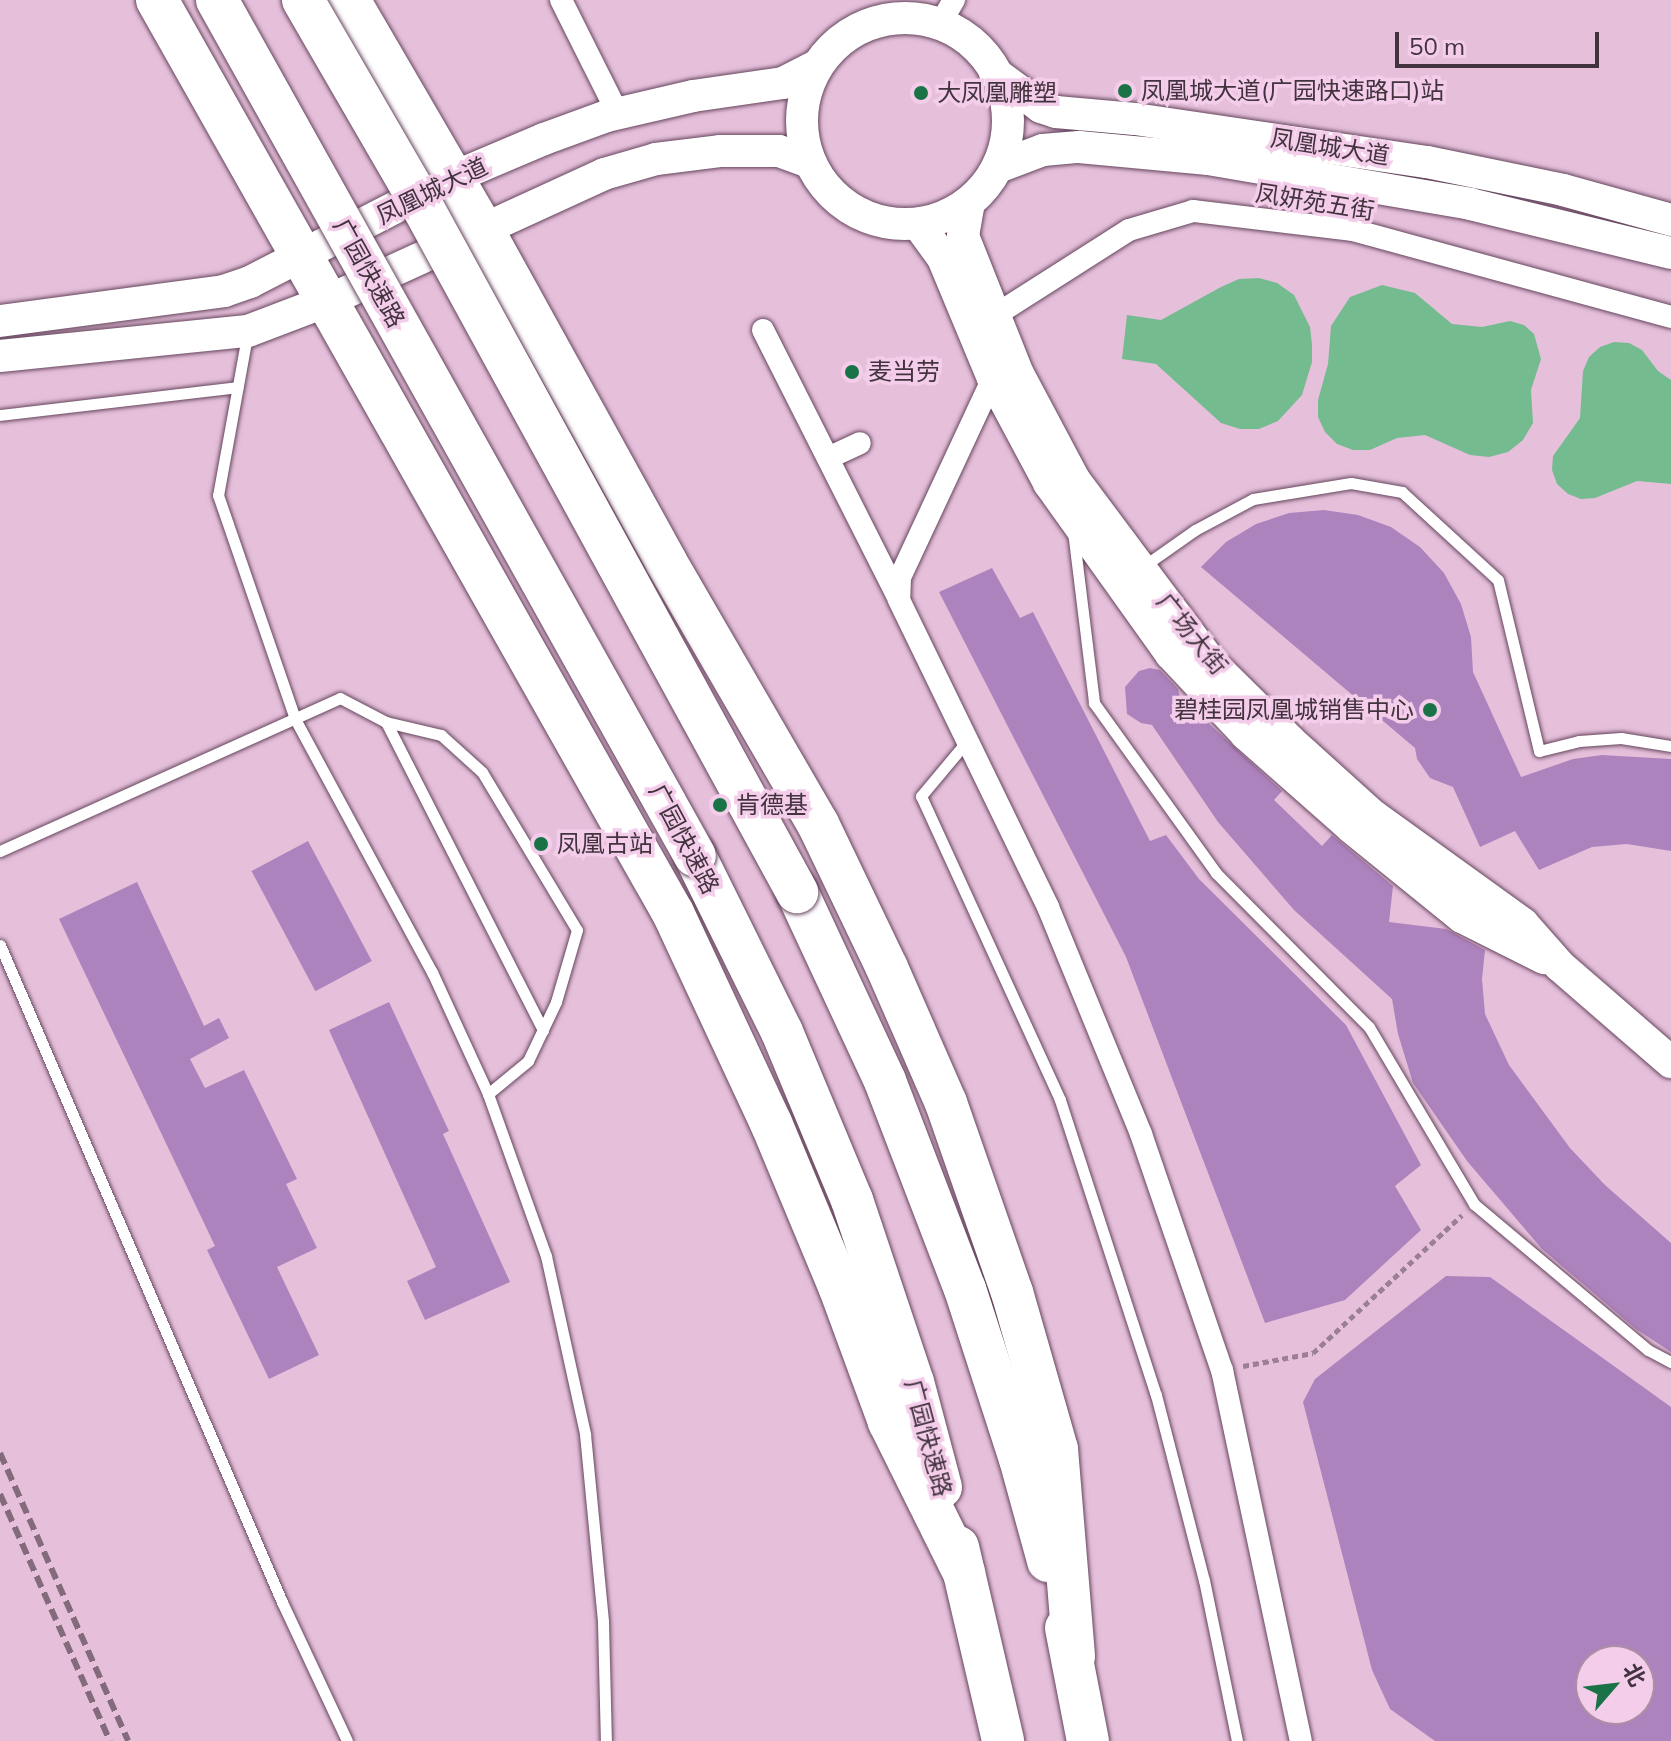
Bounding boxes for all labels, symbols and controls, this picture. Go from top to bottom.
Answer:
scale bar [1399,16,1603,66]
text: 50 m [1409,31,1465,61]
place label: 凤凰城大道(广园快速路口)站 [1141,77,1444,105]
place label: 大凤凰雕塑 [937,79,1057,107]
marker: 凤凰城大道(广园快速路口)站 [1116,82,1134,100]
marker: 大凤凰雕塑 [912,84,930,102]
street label: 凤凰城大道 [1268,123,1392,171]
street label: 凤凰城大道 [372,152,492,230]
street label: 凤妍苑五街 [1253,178,1377,226]
street label: 广园快速路 [327,214,411,332]
place label: 麦当劳 [868,358,940,386]
marker: 麦当劳 [843,363,861,381]
street label: 广场大街 [1151,588,1233,680]
place label: 碧桂园凤凰城销售中心 [1174,696,1414,724]
marker: 碧桂园凤凰城销售中心 [1421,701,1439,719]
street label: 广园快速路 [643,779,725,899]
place label: 肯德基 [736,791,808,819]
marker: 肯德基 [711,796,729,814]
place label: 凤凰古站 [557,830,653,858]
marker: 凤凰古站 [532,835,550,853]
street label: 广园快速路 [899,1376,957,1500]
north arrow [1575,1645,1655,1725]
text: 北 [1617,1658,1652,1691]

